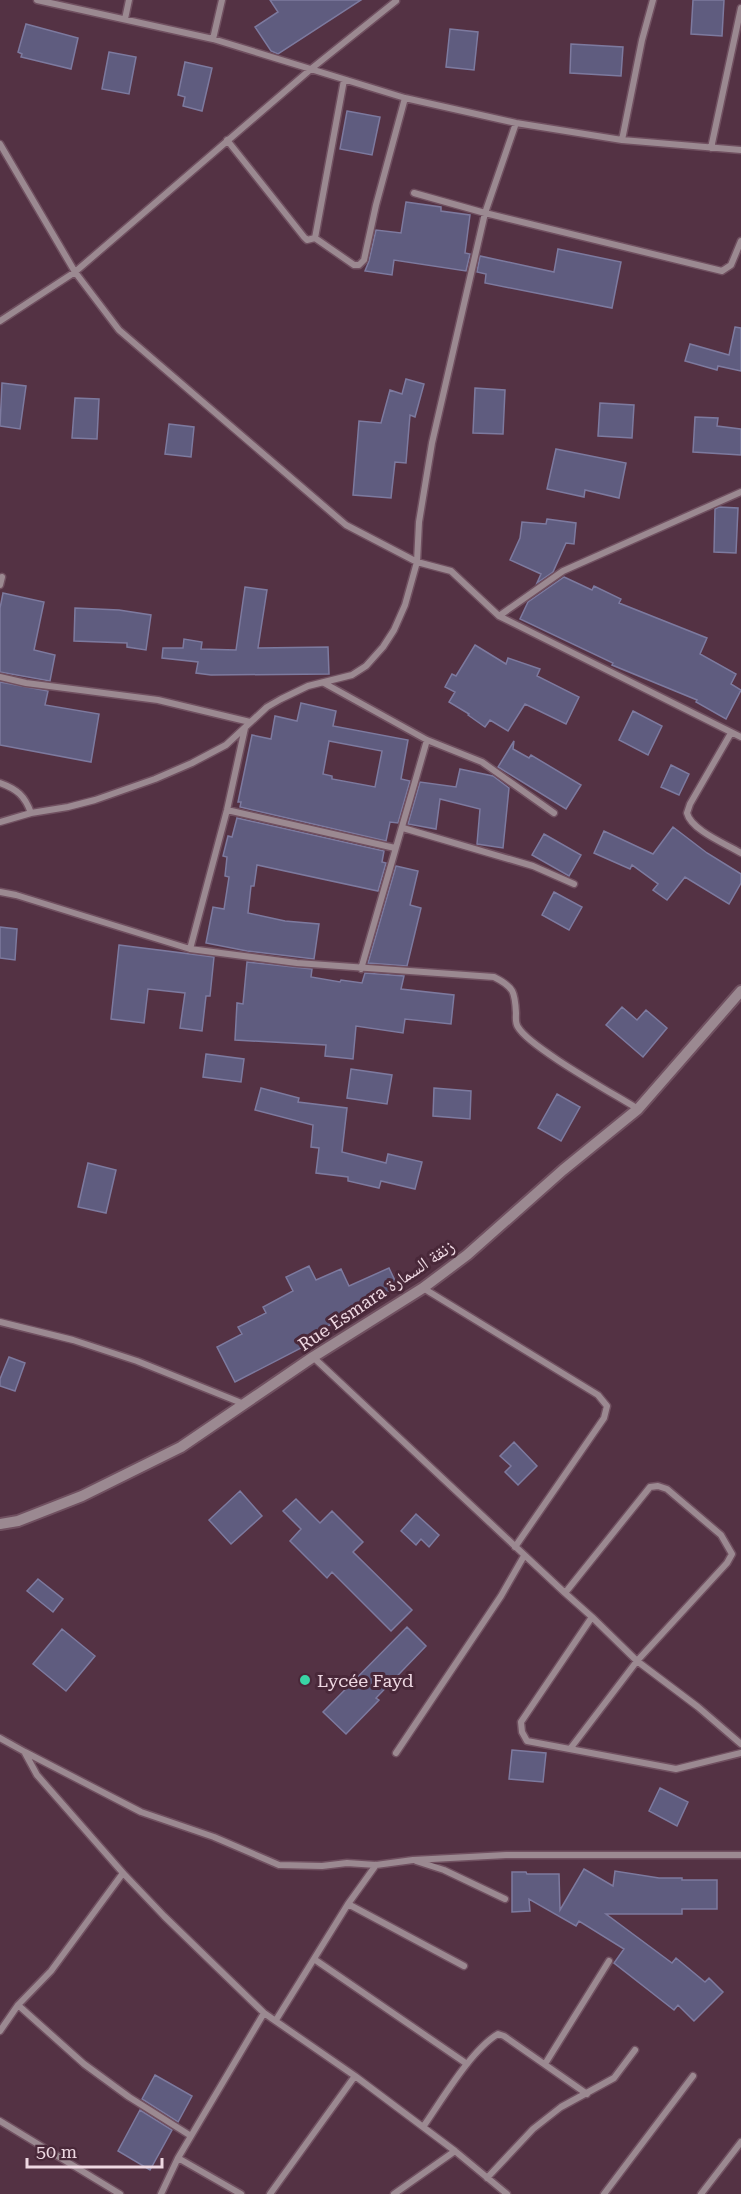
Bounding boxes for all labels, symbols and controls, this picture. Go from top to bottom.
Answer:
street label: Rue Esmara زنقة السمارة [294,1235,458,1355]
place label: Lycée Fayd [317,1670,414,1691]
marker: Lycée Fayd [298,1673,312,1687]
scale bar [27,2131,162,2169]
text: 50 m [36,2141,77,2162]

